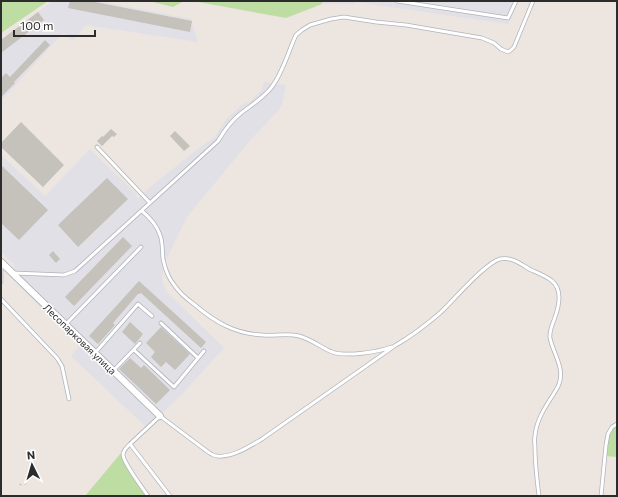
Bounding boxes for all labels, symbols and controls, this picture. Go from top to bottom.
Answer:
scale bar [14,12,95,38]
text: 100 m [20,18,54,32]
street label: Лесопарковая улица [41,301,119,377]
north arrow [12,445,52,485]
text: N [26,448,36,461]

